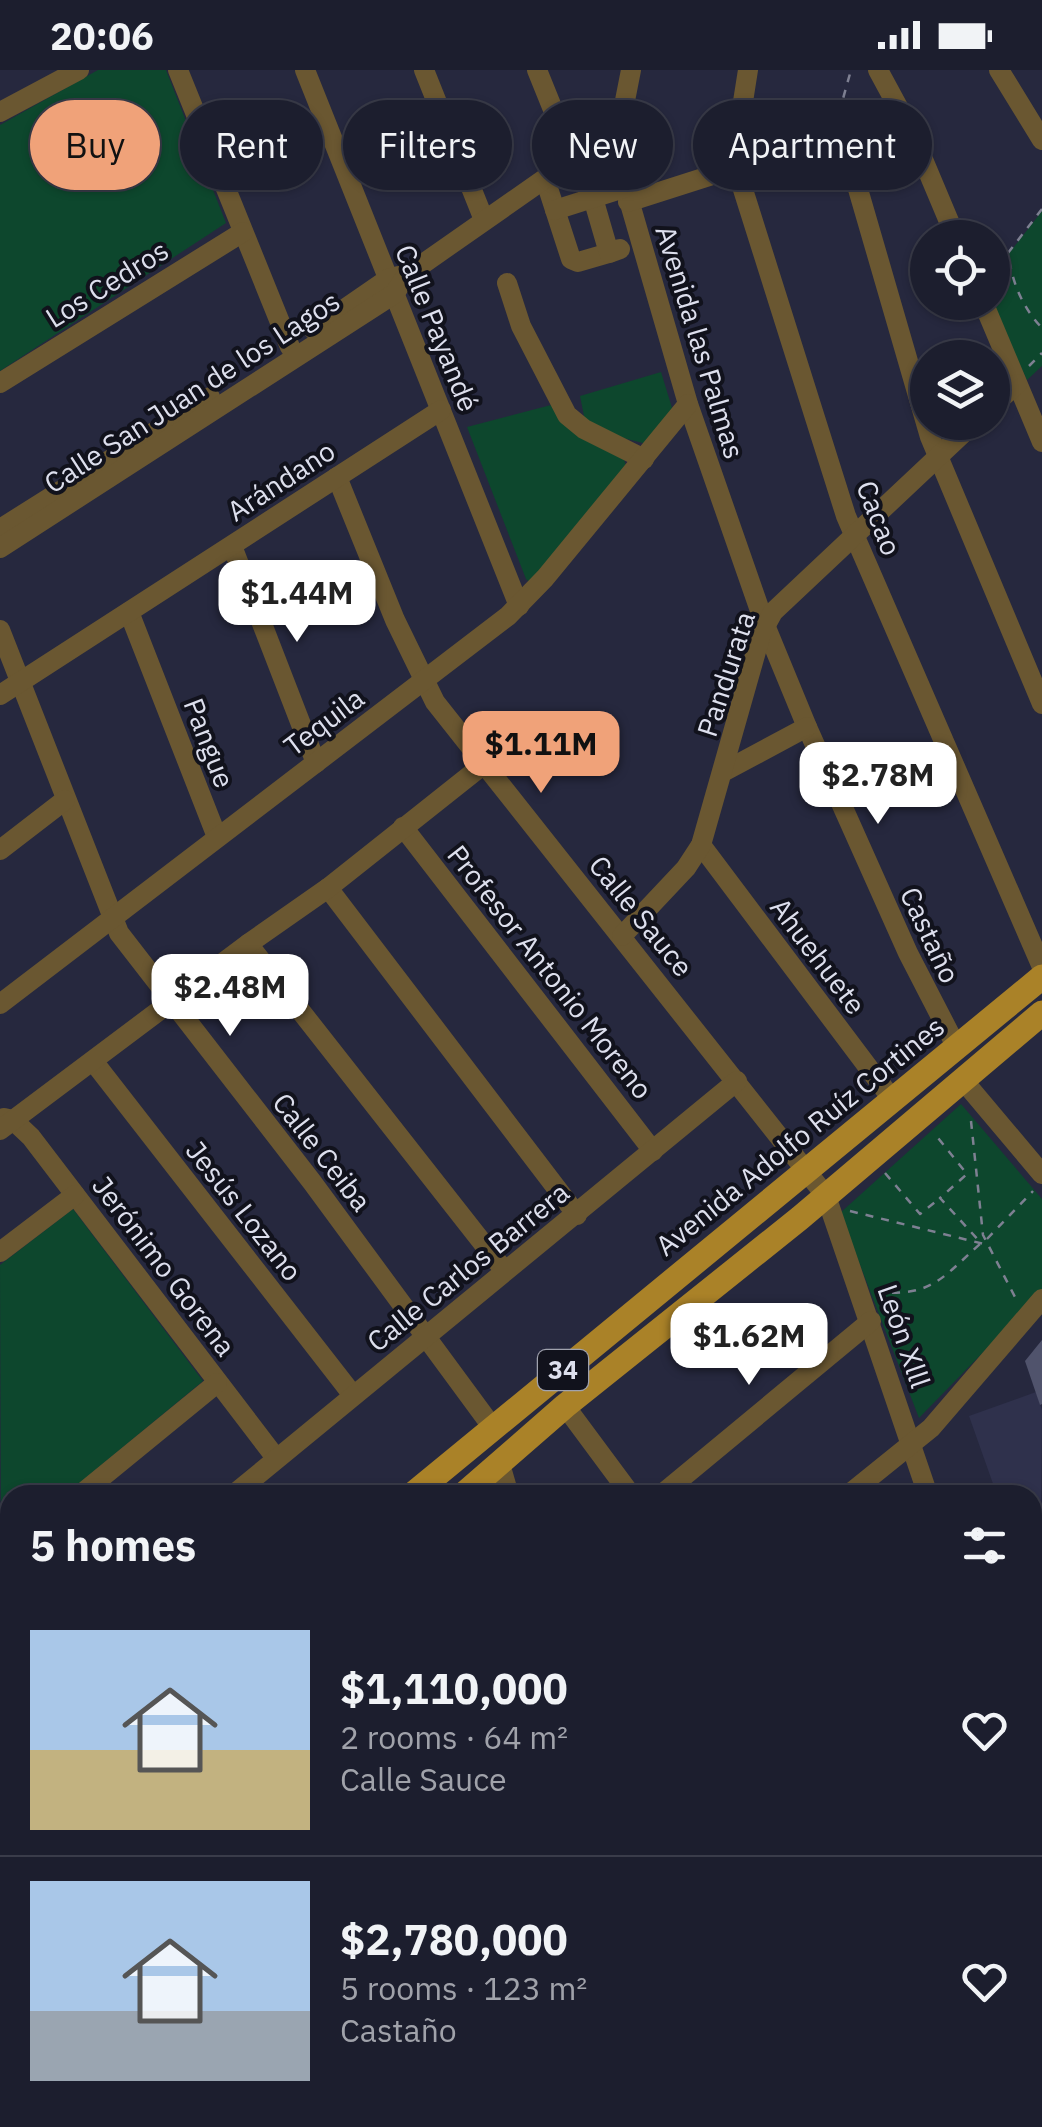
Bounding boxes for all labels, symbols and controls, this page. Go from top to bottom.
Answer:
text: 20:06 [50,11,154,60]
chip: Buy [30,100,160,190]
chip: Rent [180,100,323,190]
chip: Filters [343,100,512,190]
chip: New [532,100,673,190]
chip: Apartment [693,100,932,190]
map controls [910,220,1010,440]
button: locate [910,220,1010,320]
street label: Avenida las Palmas [647,221,754,463]
street label: Los Cedros [38,231,175,336]
street label: Calle Payandé [387,239,488,417]
street label: Calle San Juan de los Lagos [37,282,347,501]
button: layers [910,340,1010,440]
street label: Arándano [220,432,342,529]
street label: Cacao [848,475,911,560]
pin: $1.44M [216,560,378,645]
text: $1.44M [241,571,353,613]
street label: Pandurata [688,606,763,741]
street label: Tequila [276,679,371,764]
street label: Pangue [175,693,243,793]
pin: $1.11M [460,711,622,796]
text: $1.11M [485,722,597,764]
pin: $2.78M [797,742,959,827]
text: $2.78M [822,753,934,795]
street label: Profesor Antonio Moreno [440,837,661,1106]
street label: Calle Sauce [581,847,702,984]
street label: Castaño [892,881,969,989]
street label: Ahuehuete [762,890,875,1022]
pin: $2.48M [149,954,311,1039]
text: $2.48M [174,965,286,1007]
street label: Avenida Adolfo Ruíz Cortines [648,1008,952,1264]
street label: Calle Ceiba [265,1085,380,1218]
street label: Jesús Lozano [178,1133,311,1288]
street label: Jerónimo Gorena [84,1168,244,1363]
street label: Calle Carlos Barrera [359,1174,576,1360]
street label: León Xlll [870,1279,939,1392]
pin: $1.62M [668,1303,830,1388]
text: $1.62M [693,1314,805,1356]
road number: 34 [538,1350,588,1390]
text: 5 homes [30,1518,196,1573]
icon: filters [957,1518,1012,1573]
text: $1,110,000 [340,1661,568,1716]
icon: home [110,1670,230,1790]
icon: heart [957,1703,1012,1758]
text: 2 rooms · 64 m² [340,1716,568,1758]
text: Calle Sauce [340,1758,507,1800]
text: $2,780,000 [340,1912,568,1967]
icon: home [110,1921,230,2041]
icon: heart [957,1954,1012,2009]
text: 5 rooms · 123 m² [340,1967,587,2009]
text: Castaño [340,2009,457,2051]

